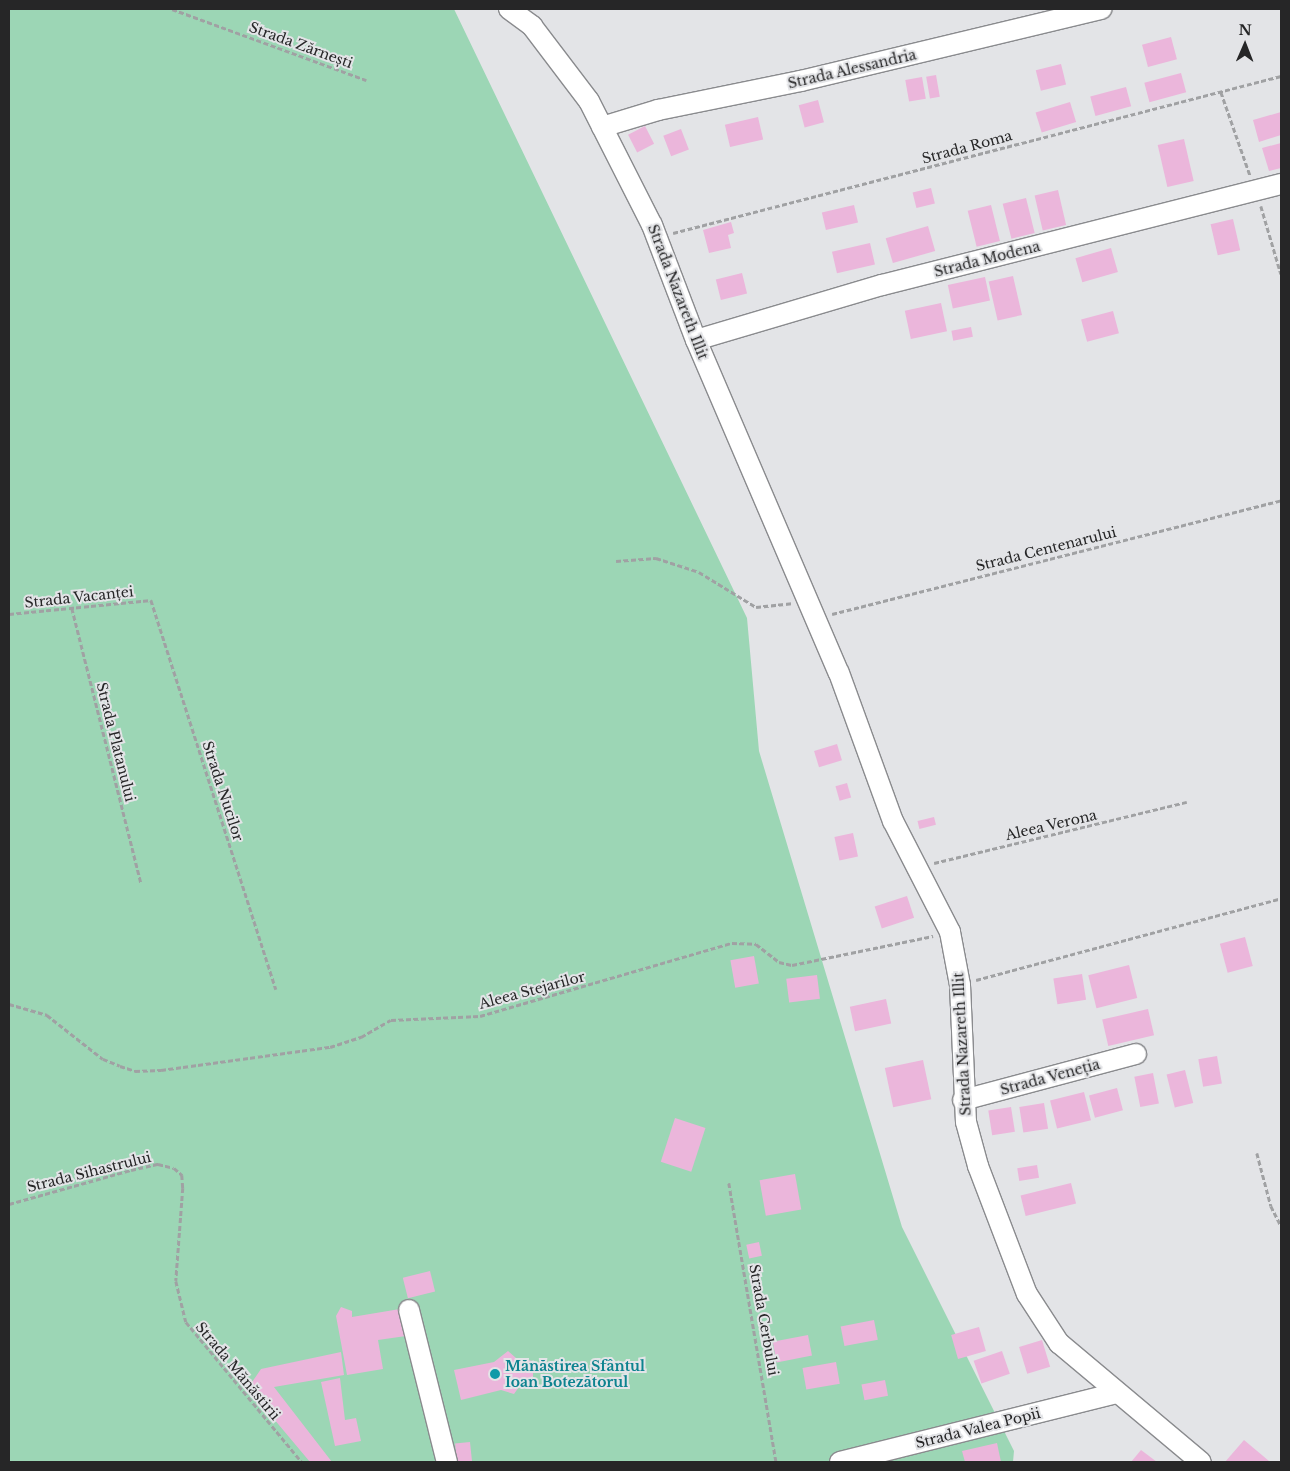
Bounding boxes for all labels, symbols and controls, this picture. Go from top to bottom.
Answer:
street label: Strada Zărnești [247,18,355,72]
north arrow [1220,20,1270,70]
text: N [1239,21,1252,39]
street label: Strada Alessandria [786,46,918,92]
street label: Strada Roma [920,127,1014,167]
street label: Strada Nazareth Illit [644,222,712,362]
street label: Strada Modena [932,238,1042,280]
street label: Strada Centenarului [974,523,1118,575]
street label: Strada Vacanței [23,583,135,611]
street label: Strada Platanului [93,680,139,804]
street label: Strada Nucilor [199,739,247,843]
street label: Aleea Verona [1003,806,1099,844]
street label: Aleea Stejarilor [477,968,587,1012]
street label: Strada Nazareth Illit [950,972,974,1116]
street label: Strada Veneția [998,1056,1102,1098]
street label: Strada Sihastrului [25,1148,153,1196]
street label: Strada Cerbului [746,1263,782,1377]
street label: Strada Mănăstirii [192,1318,284,1424]
place label: Mănăstirea Sfântul Ioan Botezătorul [505,1358,645,1390]
marker: Mănăstirea Sfântul Ioan Botezătorul [489,1368,501,1380]
street label: Strada Valea Popii [913,1404,1043,1452]

